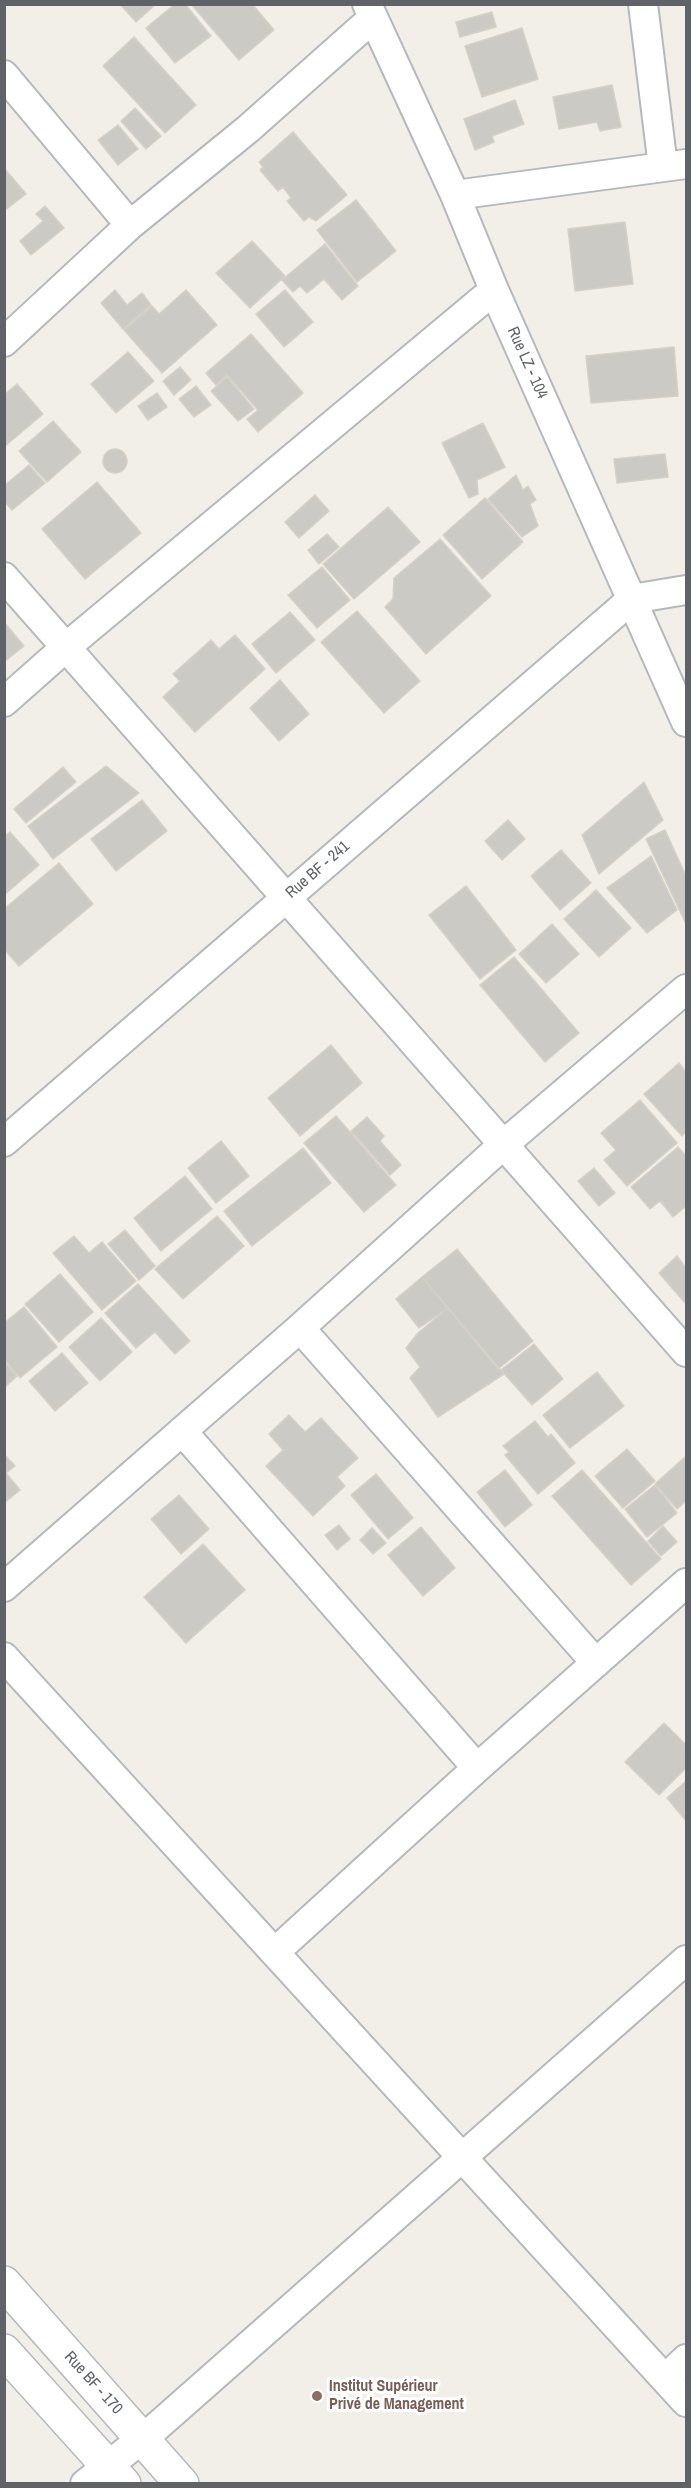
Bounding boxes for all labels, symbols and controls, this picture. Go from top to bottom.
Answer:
street label: Rue LZ - 104 [503,324,551,402]
street label: Rue BF - 241 [282,837,354,903]
street label: Rue BF - 170 [60,2348,126,2418]
place label: Institut Supérieur Privé de Management [329,2377,464,2415]
marker: Institut Supérieur Privé de Management [310,2389,324,2403]

